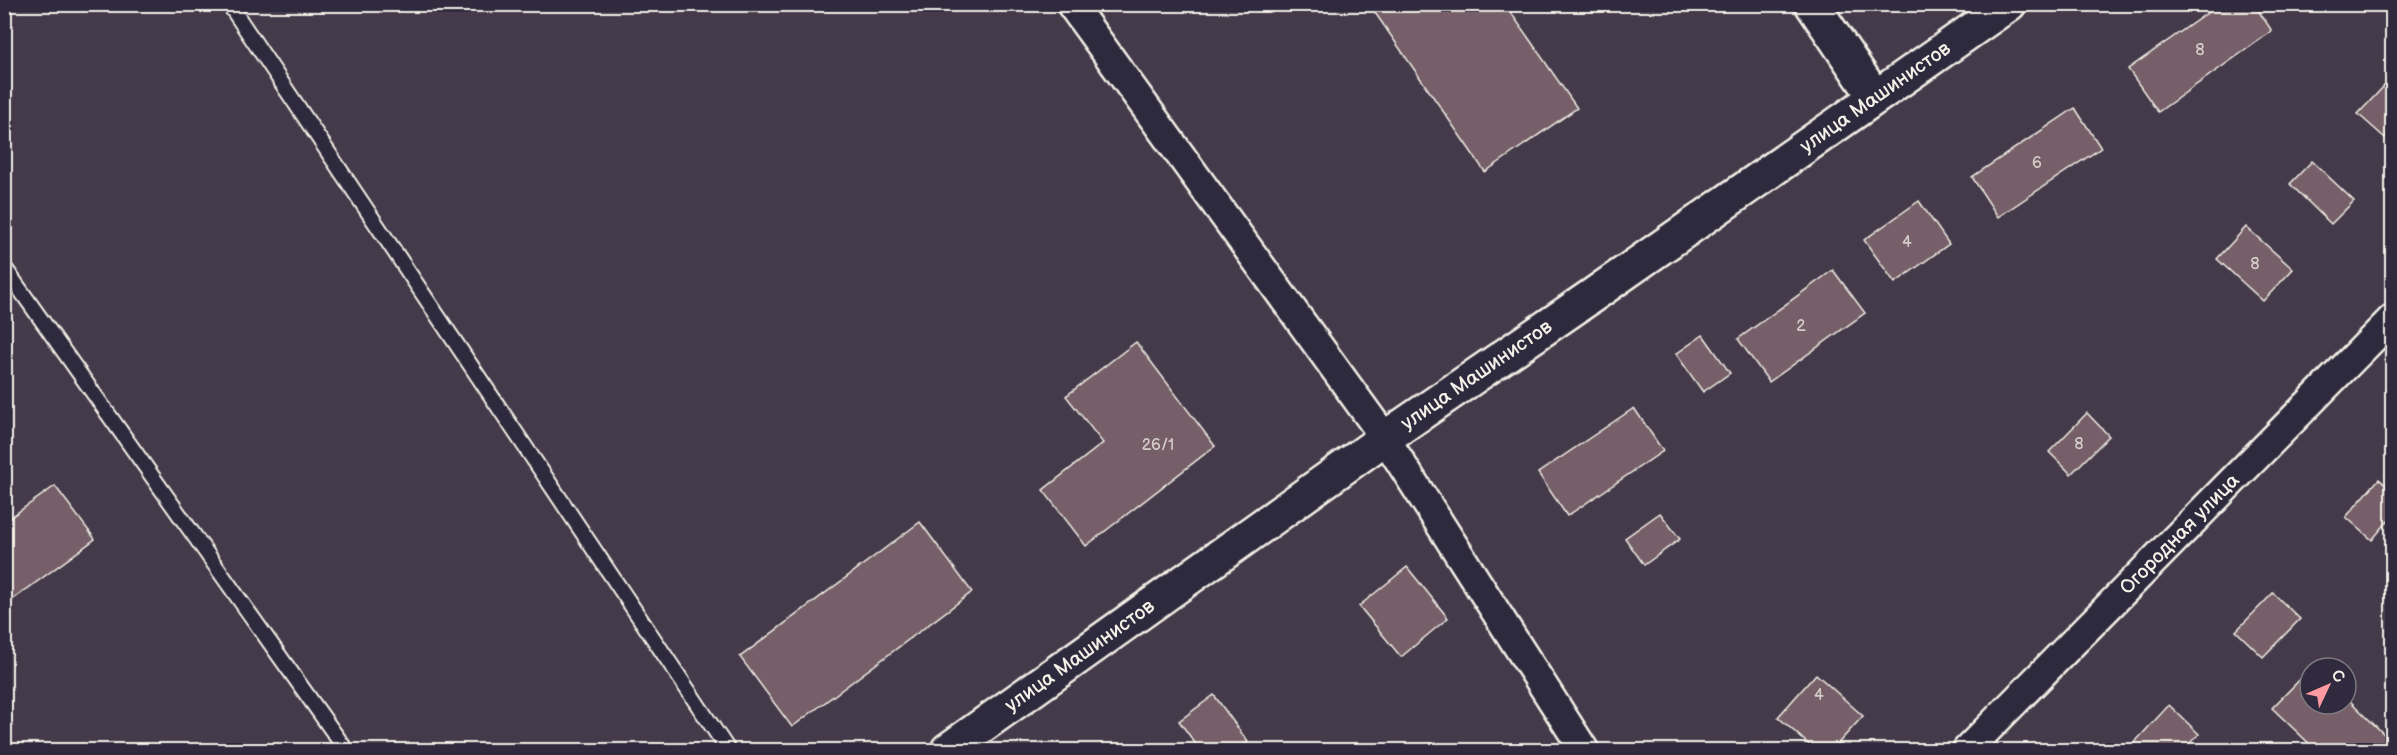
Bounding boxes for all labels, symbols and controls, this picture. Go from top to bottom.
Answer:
street label: улица Машинистов [1796,36,1956,158]
house number: 8 [2195,41,2205,60]
house number: 6 [2032,154,2042,173]
house number: 4 [1902,233,1912,252]
house number: 8 [2250,255,2260,274]
street label: улица Машинистов [1396,314,1557,435]
house number: 2 [1796,317,1806,336]
house number: 8 [2074,435,2084,454]
house number: 26/1 [1142,436,1174,455]
street label: Огородная улица [2115,469,2245,600]
street label: улица Машинистов [1000,594,1160,717]
north arrow [2298,656,2358,716]
text: С [2327,666,2348,687]
house number: 4 [1814,686,1824,705]

